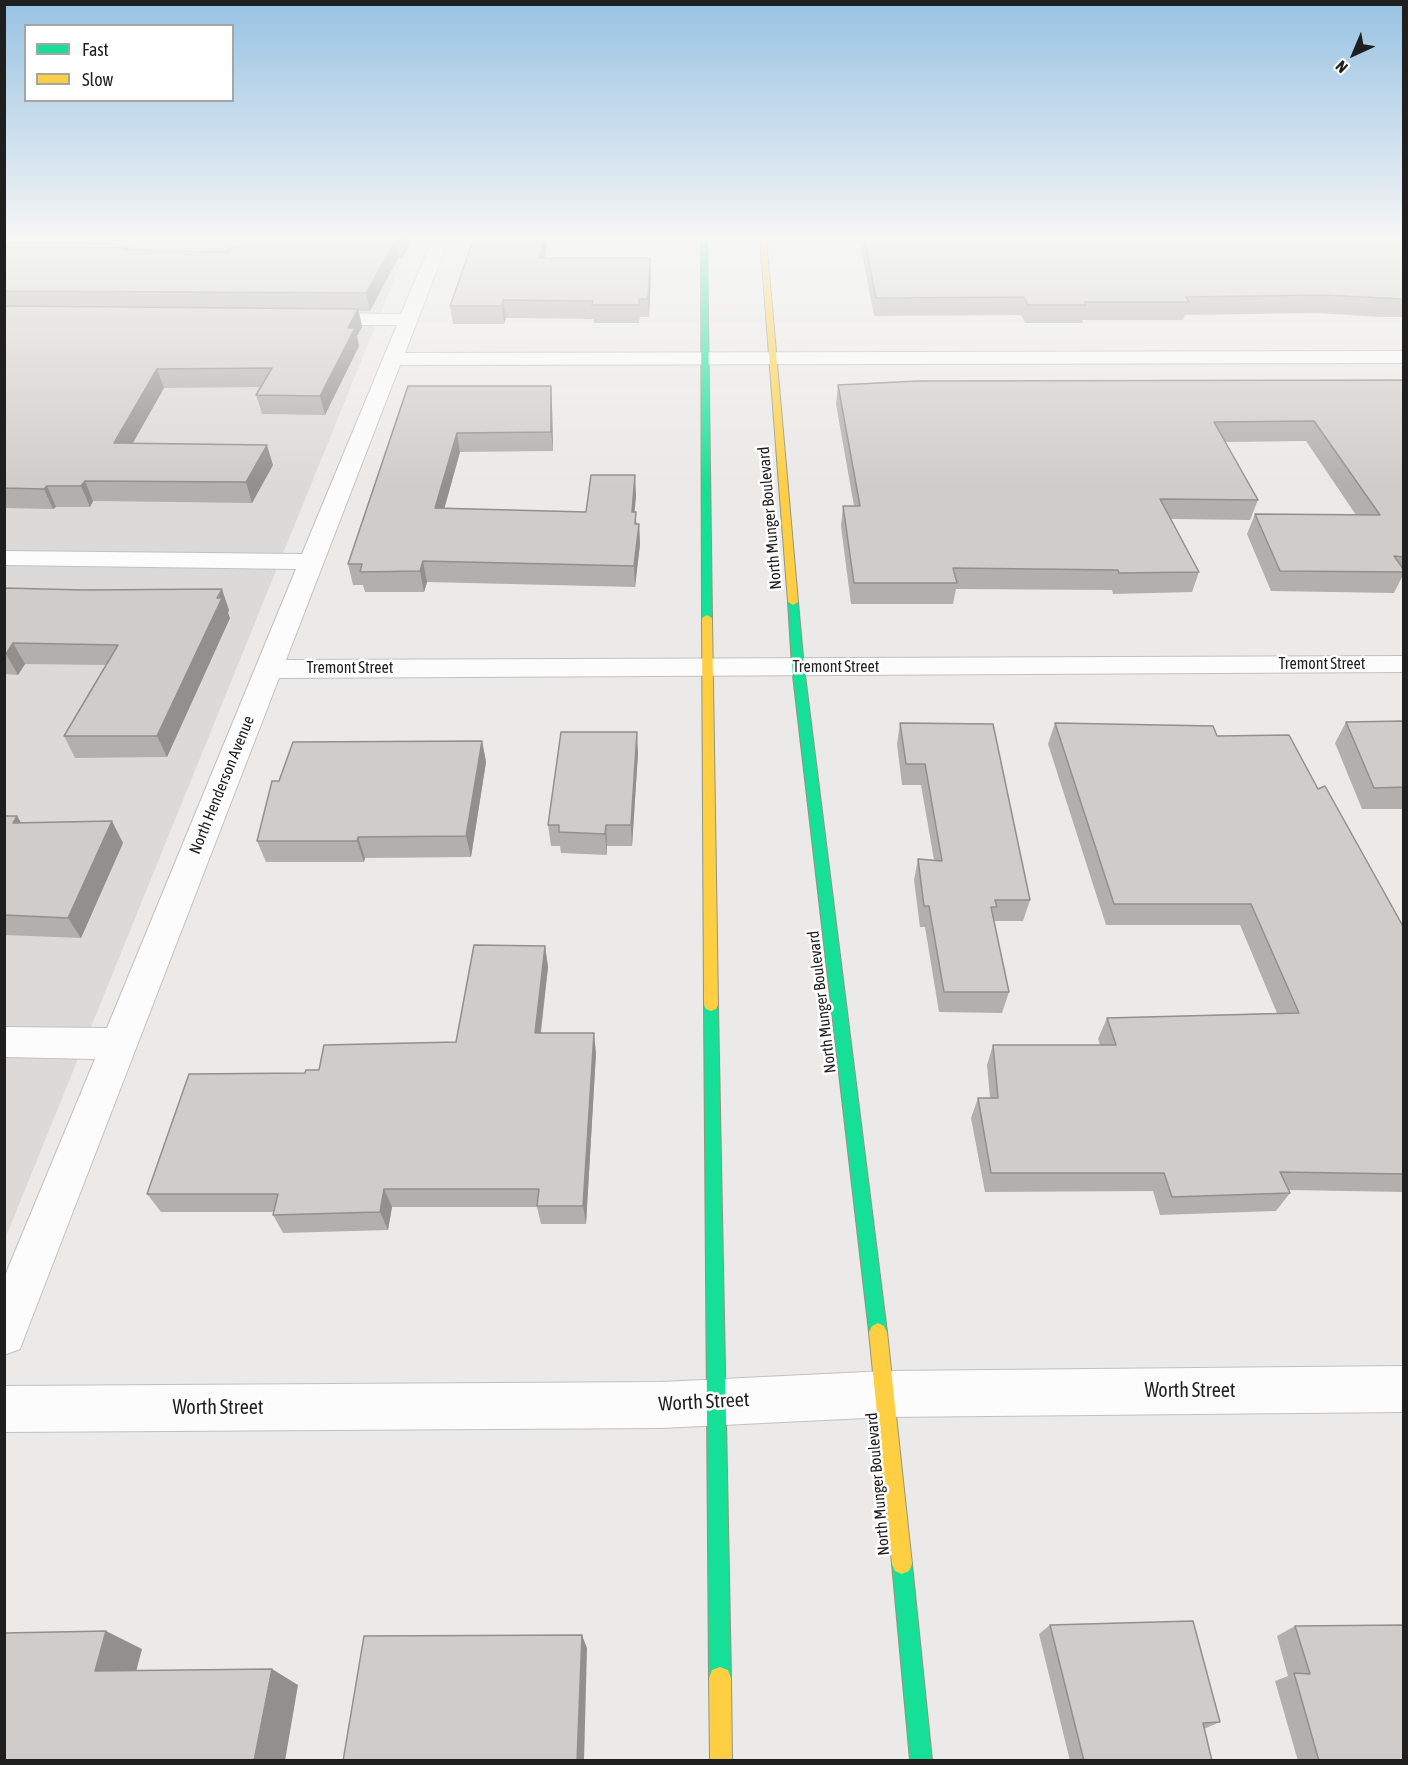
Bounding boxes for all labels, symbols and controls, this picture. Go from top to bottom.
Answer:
legend [24,24,234,102]
north arrow [1324,24,1384,84]
text: Fast [82,39,109,60]
text: N [1332,57,1351,77]
text: Slow [82,69,113,90]
street label: North Munger Boulevard [754,446,786,590]
street label: Tremont Street [1279,654,1365,674]
street label: Tremont Street [793,657,879,677]
street label: Tremont Street [307,658,393,678]
street label: North Henderson Avenue [185,713,259,857]
street label: North Munger Boulevard [804,930,840,1074]
street label: Worth Street [1144,1379,1236,1403]
street label: Worth Street [658,1388,750,1416]
street label: Worth Street [172,1396,264,1420]
street label: North Munger Boulevard [862,1412,894,1556]

